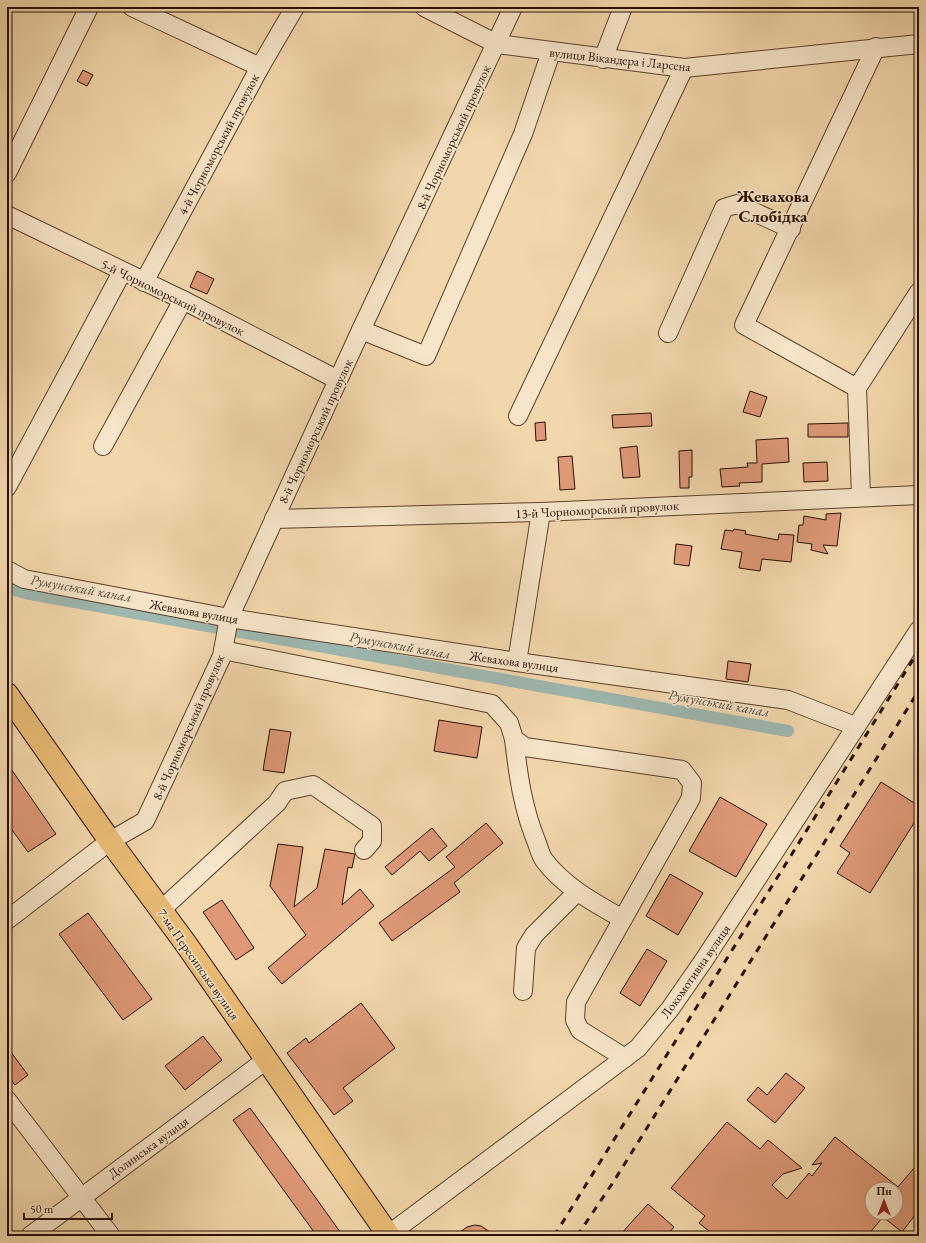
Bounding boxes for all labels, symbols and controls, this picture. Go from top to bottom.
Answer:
street label: вулиця Вікандера і Ларсена [548,44,692,75]
street label: 8-й Чорноморський провулок [412,61,495,212]
street label: 4-й Чорноморський провулок [174,70,263,218]
district label: Жевахова Слобідка [736,185,810,227]
street label: 5-й Чорноморський провулок [98,255,248,340]
street label: 8-й Чорноморський провулок [274,355,357,506]
street label: 13-й Чорноморський провулок [515,497,680,522]
water label: Румунський канал [29,570,133,606]
street label: Жевахова вулиця [147,595,240,628]
water label: Румунський канал [348,627,452,663]
street label: Жевахова вулиця [467,647,560,676]
street label: 8-й Чорноморський провулок [149,651,229,803]
water label: Румунський канал [667,685,771,721]
street label: 7-ма Пересипська вулиця [154,905,244,1023]
street label: Локомотивна вулиця [657,921,734,1022]
street label: Долинська вулиця [105,1112,192,1182]
north arrow [864,1181,904,1221]
text: Пн [876,1184,892,1198]
scale bar [24,1195,112,1221]
text: 50 m [30,1201,54,1217]

